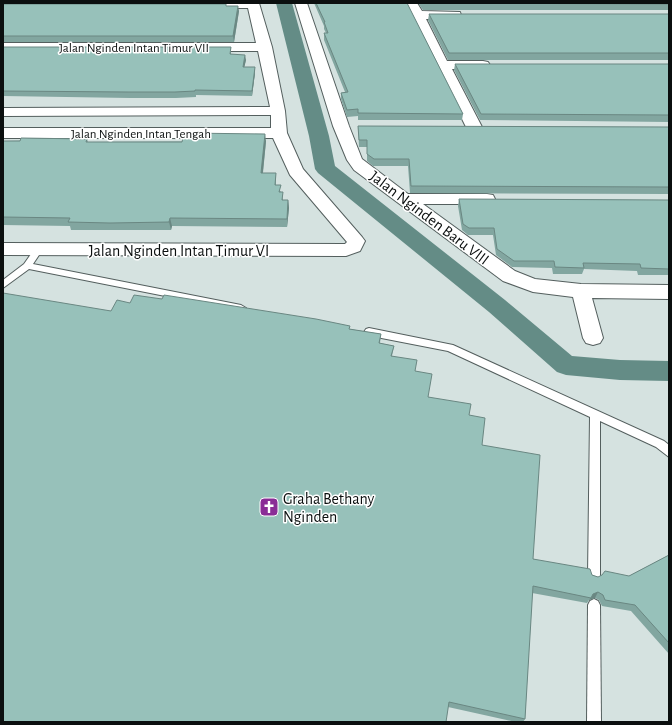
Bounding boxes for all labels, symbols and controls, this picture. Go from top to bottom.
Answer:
street label: Jalan Nginden Intan Timur VII [59,42,209,55]
street label: Jalan Nginden Intan Tengah [71,128,211,141]
street label: Jalan Nginden Baru VIII [367,168,492,268]
street label: Jalan Nginden Intan Timur VI [89,243,269,259]
place label: Graha Bethany Nginden [283,491,374,525]
church icon: Graha Bethany Nginden [258,496,280,518]

